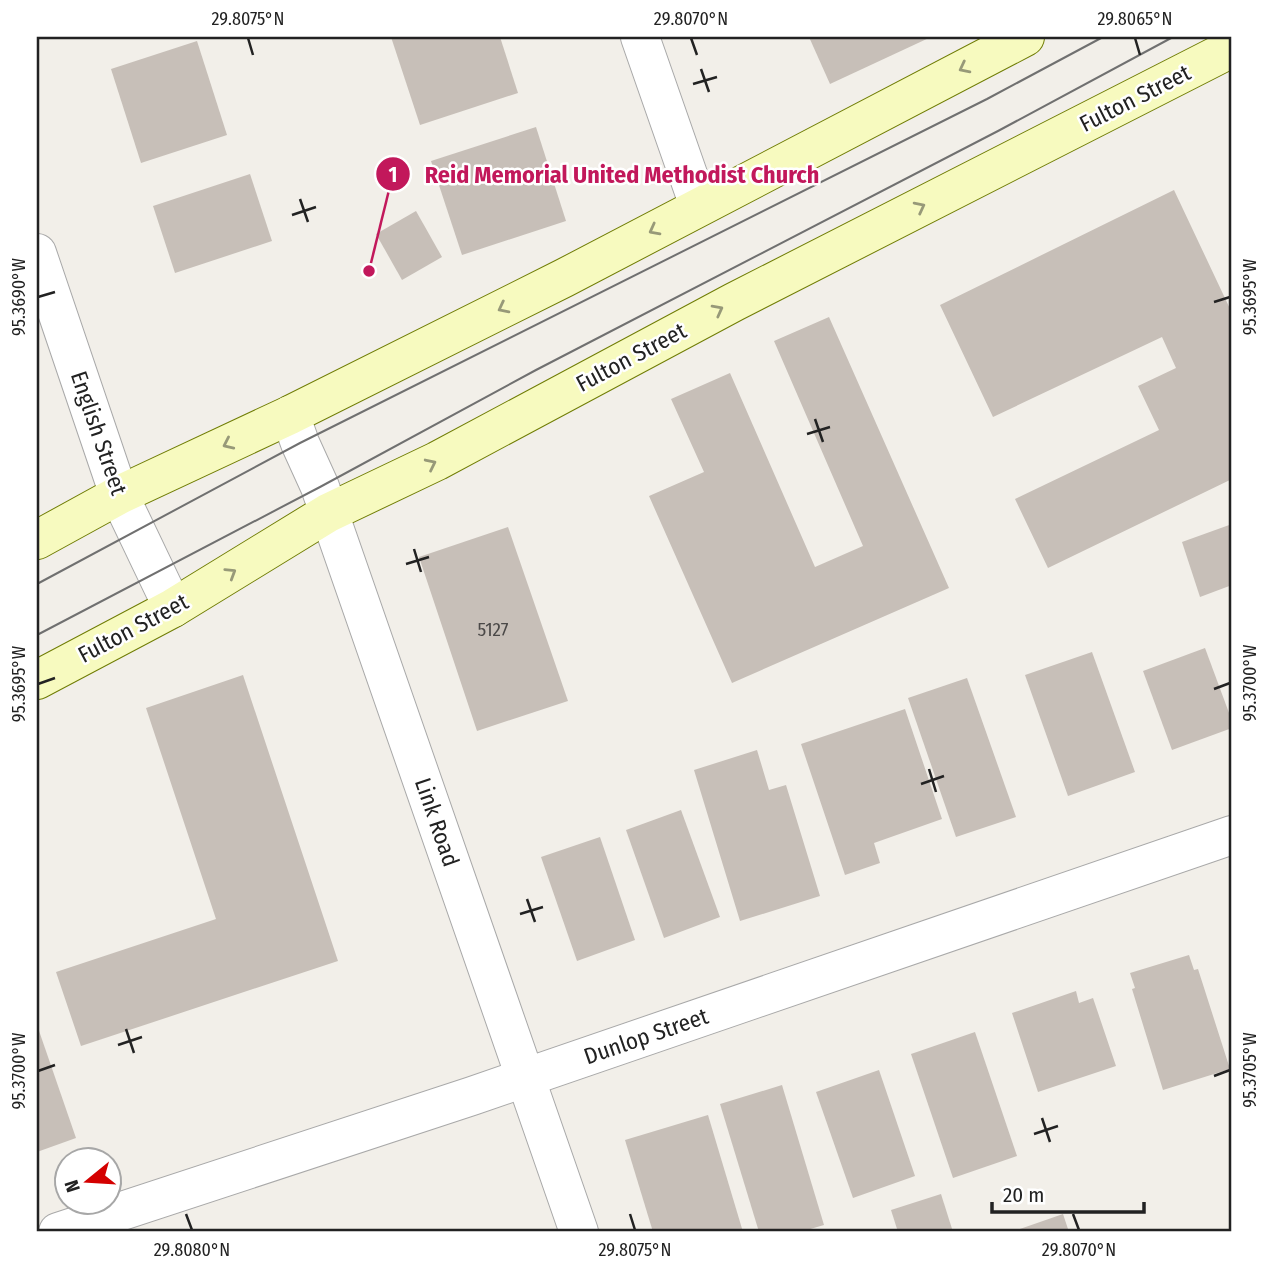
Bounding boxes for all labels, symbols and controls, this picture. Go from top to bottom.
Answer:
text: 29.8075°N [212,8,284,30]
text: 29.8070°N [654,8,728,30]
text: 29.8065°N [1097,8,1173,30]
street label: Fulton Street [1075,58,1196,138]
one-way arrow [959,60,971,74]
callout: Reid Memorial United Methodist Church [376,152,833,197]
text: Reid Memorial United Methodist Church [425,161,819,189]
text: 1 [389,162,397,188]
one-way arrow [913,201,925,215]
one-way arrow [648,222,661,235]
text: 95.3690°W [8,258,30,336]
text: 95.3695°W [1239,258,1261,335]
one-way arrow [498,300,510,314]
one-way arrow [711,305,723,318]
street label: Fulton Street [571,316,691,398]
street label: English Street [65,367,133,499]
one-way arrow [223,436,235,450]
one-way arrow [424,458,436,472]
one-way arrow [224,568,237,581]
street label: Fulton Street [73,587,193,669]
house number: 5127 [477,618,509,641]
text: 95.3700°W [1239,644,1261,721]
text: 95.3695°W [8,645,30,722]
street label: Link Road [409,774,465,870]
street label: Dunlop Street [580,1001,712,1070]
text: 95.3700°W [8,1032,30,1109]
text: 95.3705°W [1239,1032,1261,1108]
north arrow [52,1146,122,1216]
scale bar [992,1171,1145,1215]
text: N [60,1177,85,1195]
text: 20 m [1003,1182,1044,1208]
text: 29.8080°N [154,1239,230,1261]
text: 29.8075°N [599,1239,671,1261]
text: 29.8070°N [1042,1239,1116,1261]

